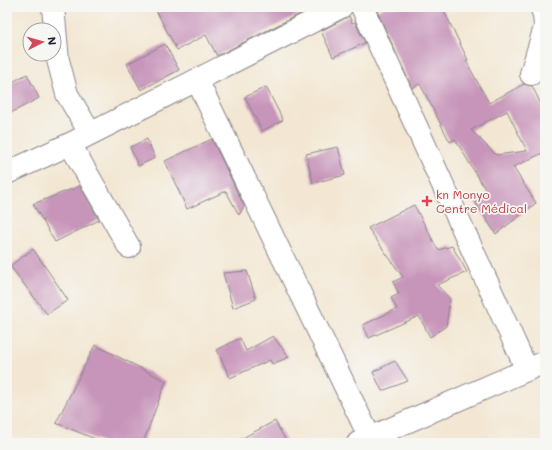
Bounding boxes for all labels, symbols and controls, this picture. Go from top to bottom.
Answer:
north arrow [22,22,62,62]
text: N [45,36,60,46]
place label: kn Monyo Centre Médical [436,186,527,216]
marker: kn Monyo Centre Médical [421,195,433,207]

